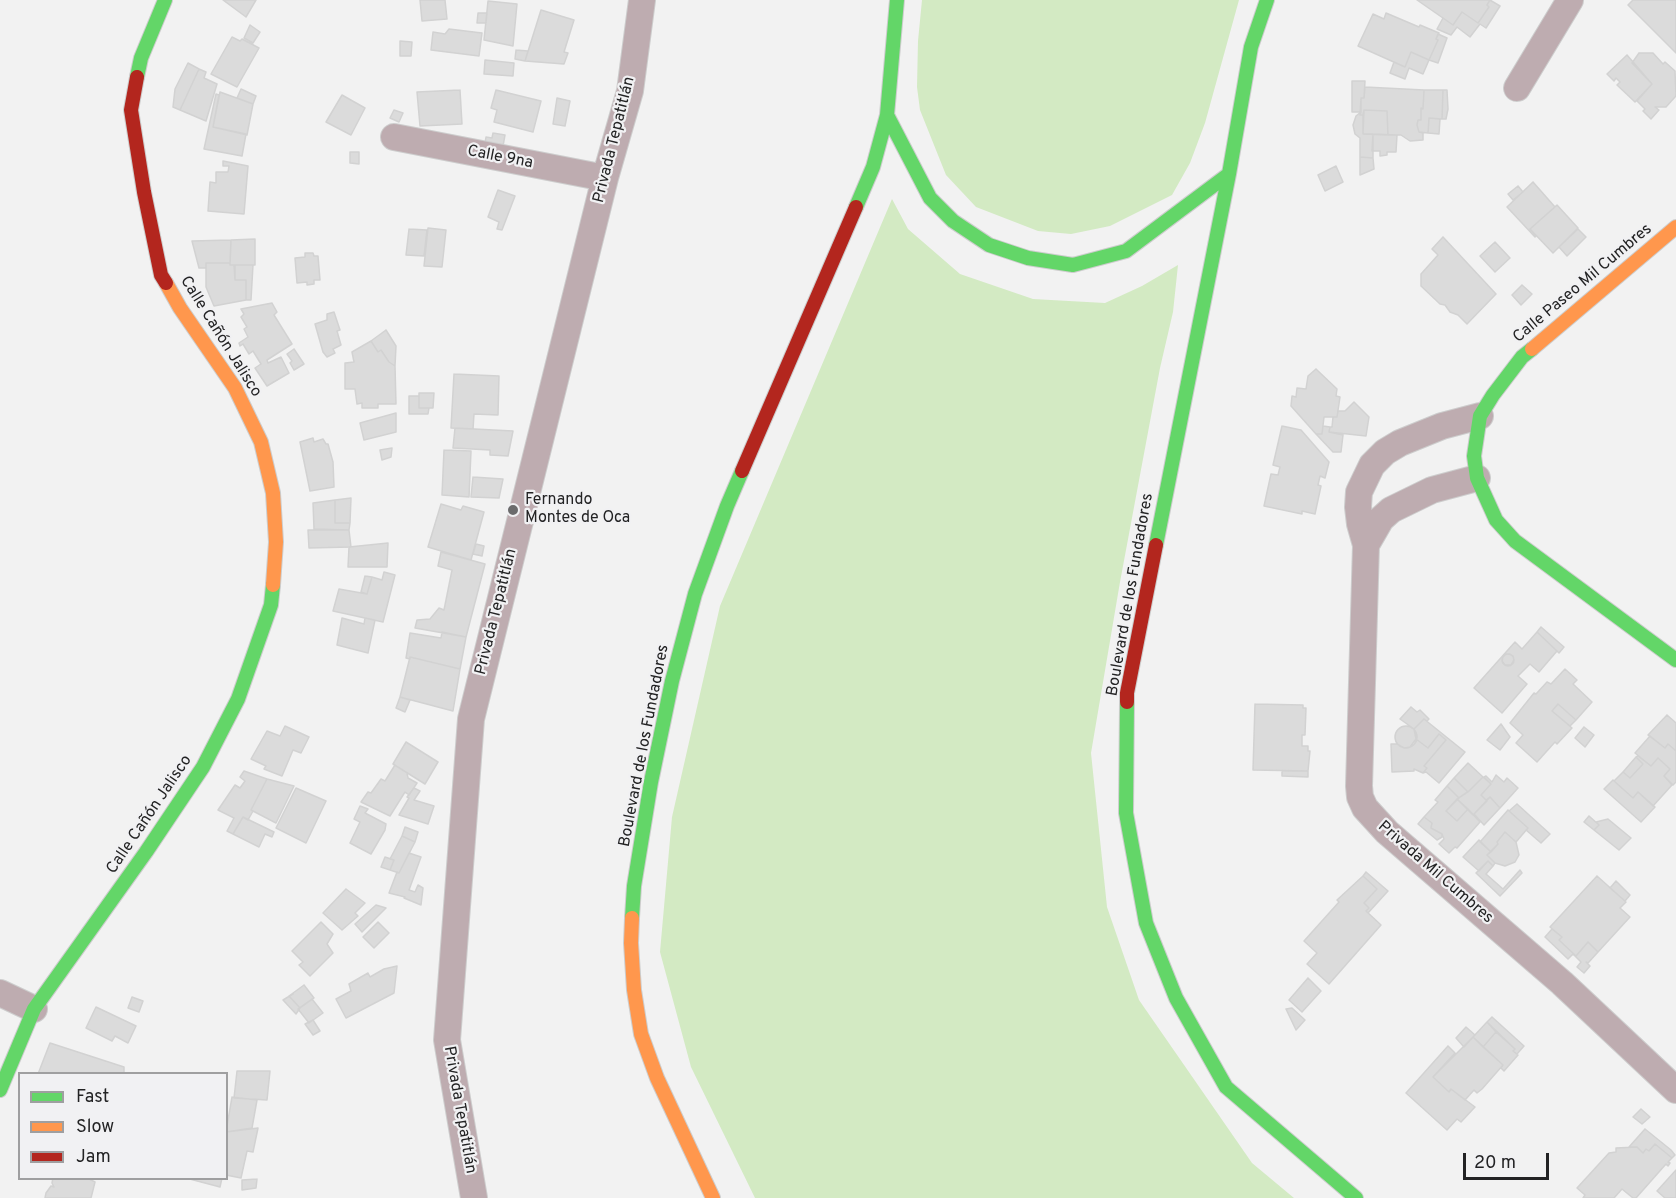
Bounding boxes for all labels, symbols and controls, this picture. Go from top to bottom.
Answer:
street label: Privada Tepatitlán [590,75,640,205]
street label: Calle 9na [465,142,535,174]
street label: Calle Paseo Mil Cumbres [1510,220,1656,348]
street label: Calle Cañón Jalisco [175,273,265,401]
place label: Fernando Montes de Oca [525,491,630,529]
street label: Boulevard de los Fundadores [1104,492,1158,698]
marker: Fernando Montes de Oca [506,503,520,517]
street label: Privada Tepatitlán [472,547,522,677]
street label: Boulevard de los Fundadores [616,643,674,849]
street label: Calle Cañón Jalisco [103,752,197,878]
street label: Privada Mil Cumbres [1373,818,1497,928]
street label: Privada Tepatitlán [438,1045,480,1175]
legend [18,1072,228,1180]
text: Fast [76,1086,109,1109]
text: Slow [76,1116,114,1139]
scale bar [1466,1141,1552,1179]
text: Jam [76,1146,111,1169]
text: 20 m [1474,1152,1516,1175]

